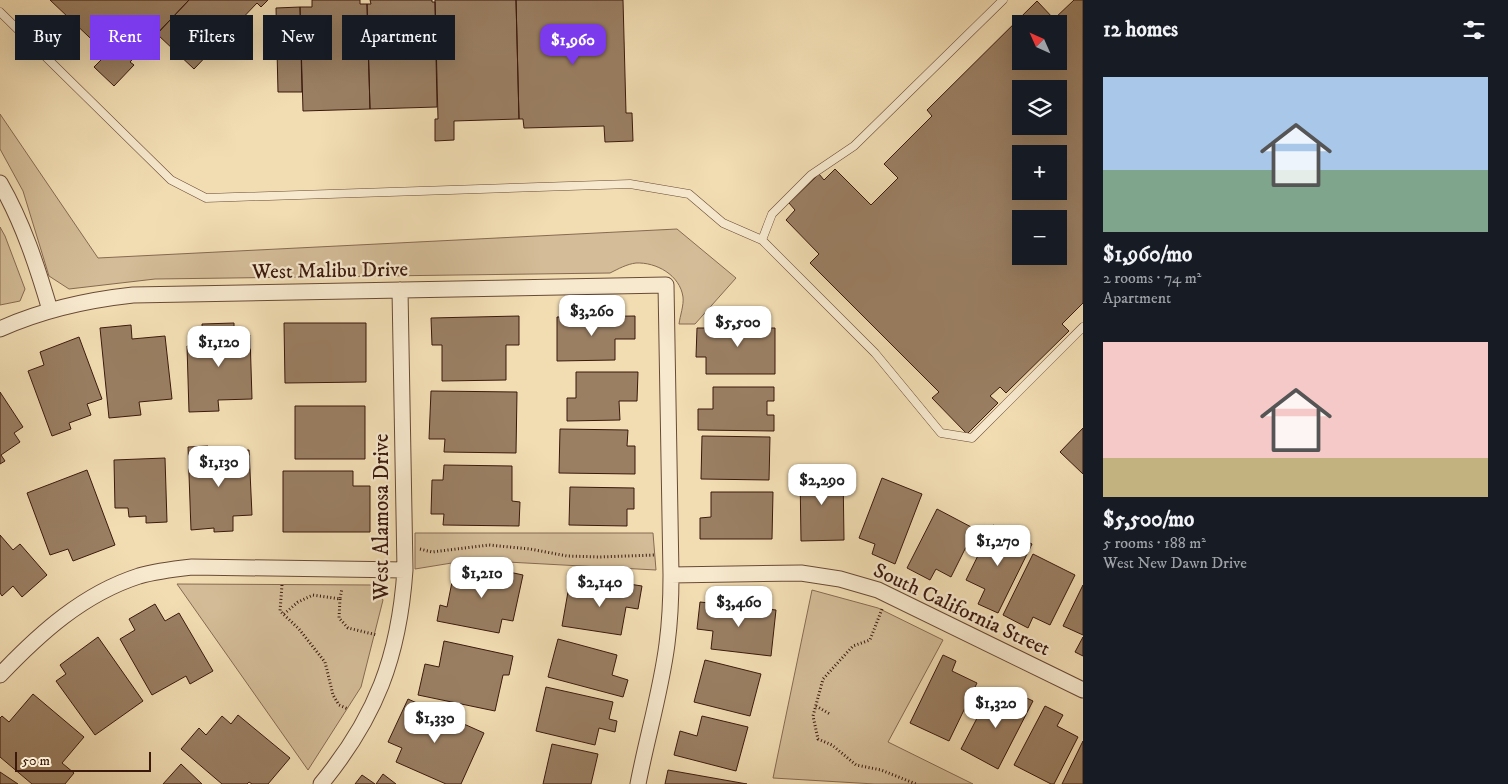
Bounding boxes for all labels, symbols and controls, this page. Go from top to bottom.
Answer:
chip: Buy [15,15,80,60]
chip: Rent [90,15,160,60]
chip: Filters [170,15,253,60]
chip: New [263,15,332,60]
chip: Apartment [342,15,455,60]
north arrow [1012,15,1068,70]
map controls [1012,15,1067,265]
icon: filters [1460,16,1488,44]
text: 12 homes [1103,17,1178,43]
pin: $1,960 [532,23,614,66]
text: $1,960 [551,30,595,50]
button: layers [1012,80,1067,135]
icon: home [1251,110,1341,200]
button: + [1012,145,1067,200]
button: − [1012,210,1067,265]
text: $1,960/mo [1103,242,1192,268]
street label: West Malibu Drive [251,257,409,285]
text: 2 rooms · 74 m² [1103,268,1201,288]
text: Apartment [1103,288,1171,308]
pin: $3,260 [551,294,633,337]
text: $3,260 [570,301,614,321]
pin: $5,500 [697,306,779,348]
text: $5,500 [715,312,761,332]
pin: $1,120 [178,326,260,368]
text: $1,120 [198,332,240,352]
icon: home [1251,375,1341,465]
street label: West Alamosa Drive [369,433,395,601]
pin: $1,130 [178,446,260,488]
text: $1,130 [199,452,239,472]
pin: $2,290 [781,464,863,506]
text: $2,290 [799,470,845,490]
text: $5,500/mo [1103,507,1194,533]
pin: $1,270 [957,524,1039,567]
text: $1,270 [976,531,1020,551]
text: 5 rooms · 188 m² [1103,533,1206,553]
text: West New Dawn Drive [1103,553,1247,573]
pin: $1,210 [441,556,523,599]
street label: South California Street [869,558,1054,662]
text: $1,210 [461,563,503,583]
pin: $2,140 [559,566,641,608]
text: $2,140 [578,572,622,592]
pin: $3,460 [698,586,780,628]
text: $3,460 [716,592,762,612]
pin: $1,320 [955,686,1037,729]
text: $1,320 [975,693,1017,713]
pin: $1,330 [394,702,476,744]
text: $1,330 [415,708,455,728]
scale bar [15,749,151,772]
text: 50 m [22,752,50,770]

